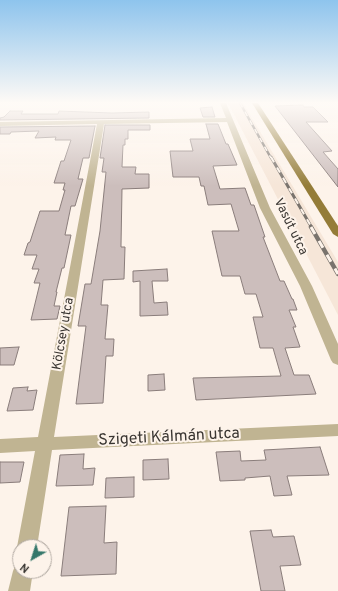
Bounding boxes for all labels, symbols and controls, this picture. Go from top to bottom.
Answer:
street label: Vasút utca [270,196,310,258]
street label: Kölcsey utca [50,297,78,371]
street label: Szigeti Kálmán utca [98,425,240,451]
north arrow [12,539,52,579]
text: N [18,560,33,575]

